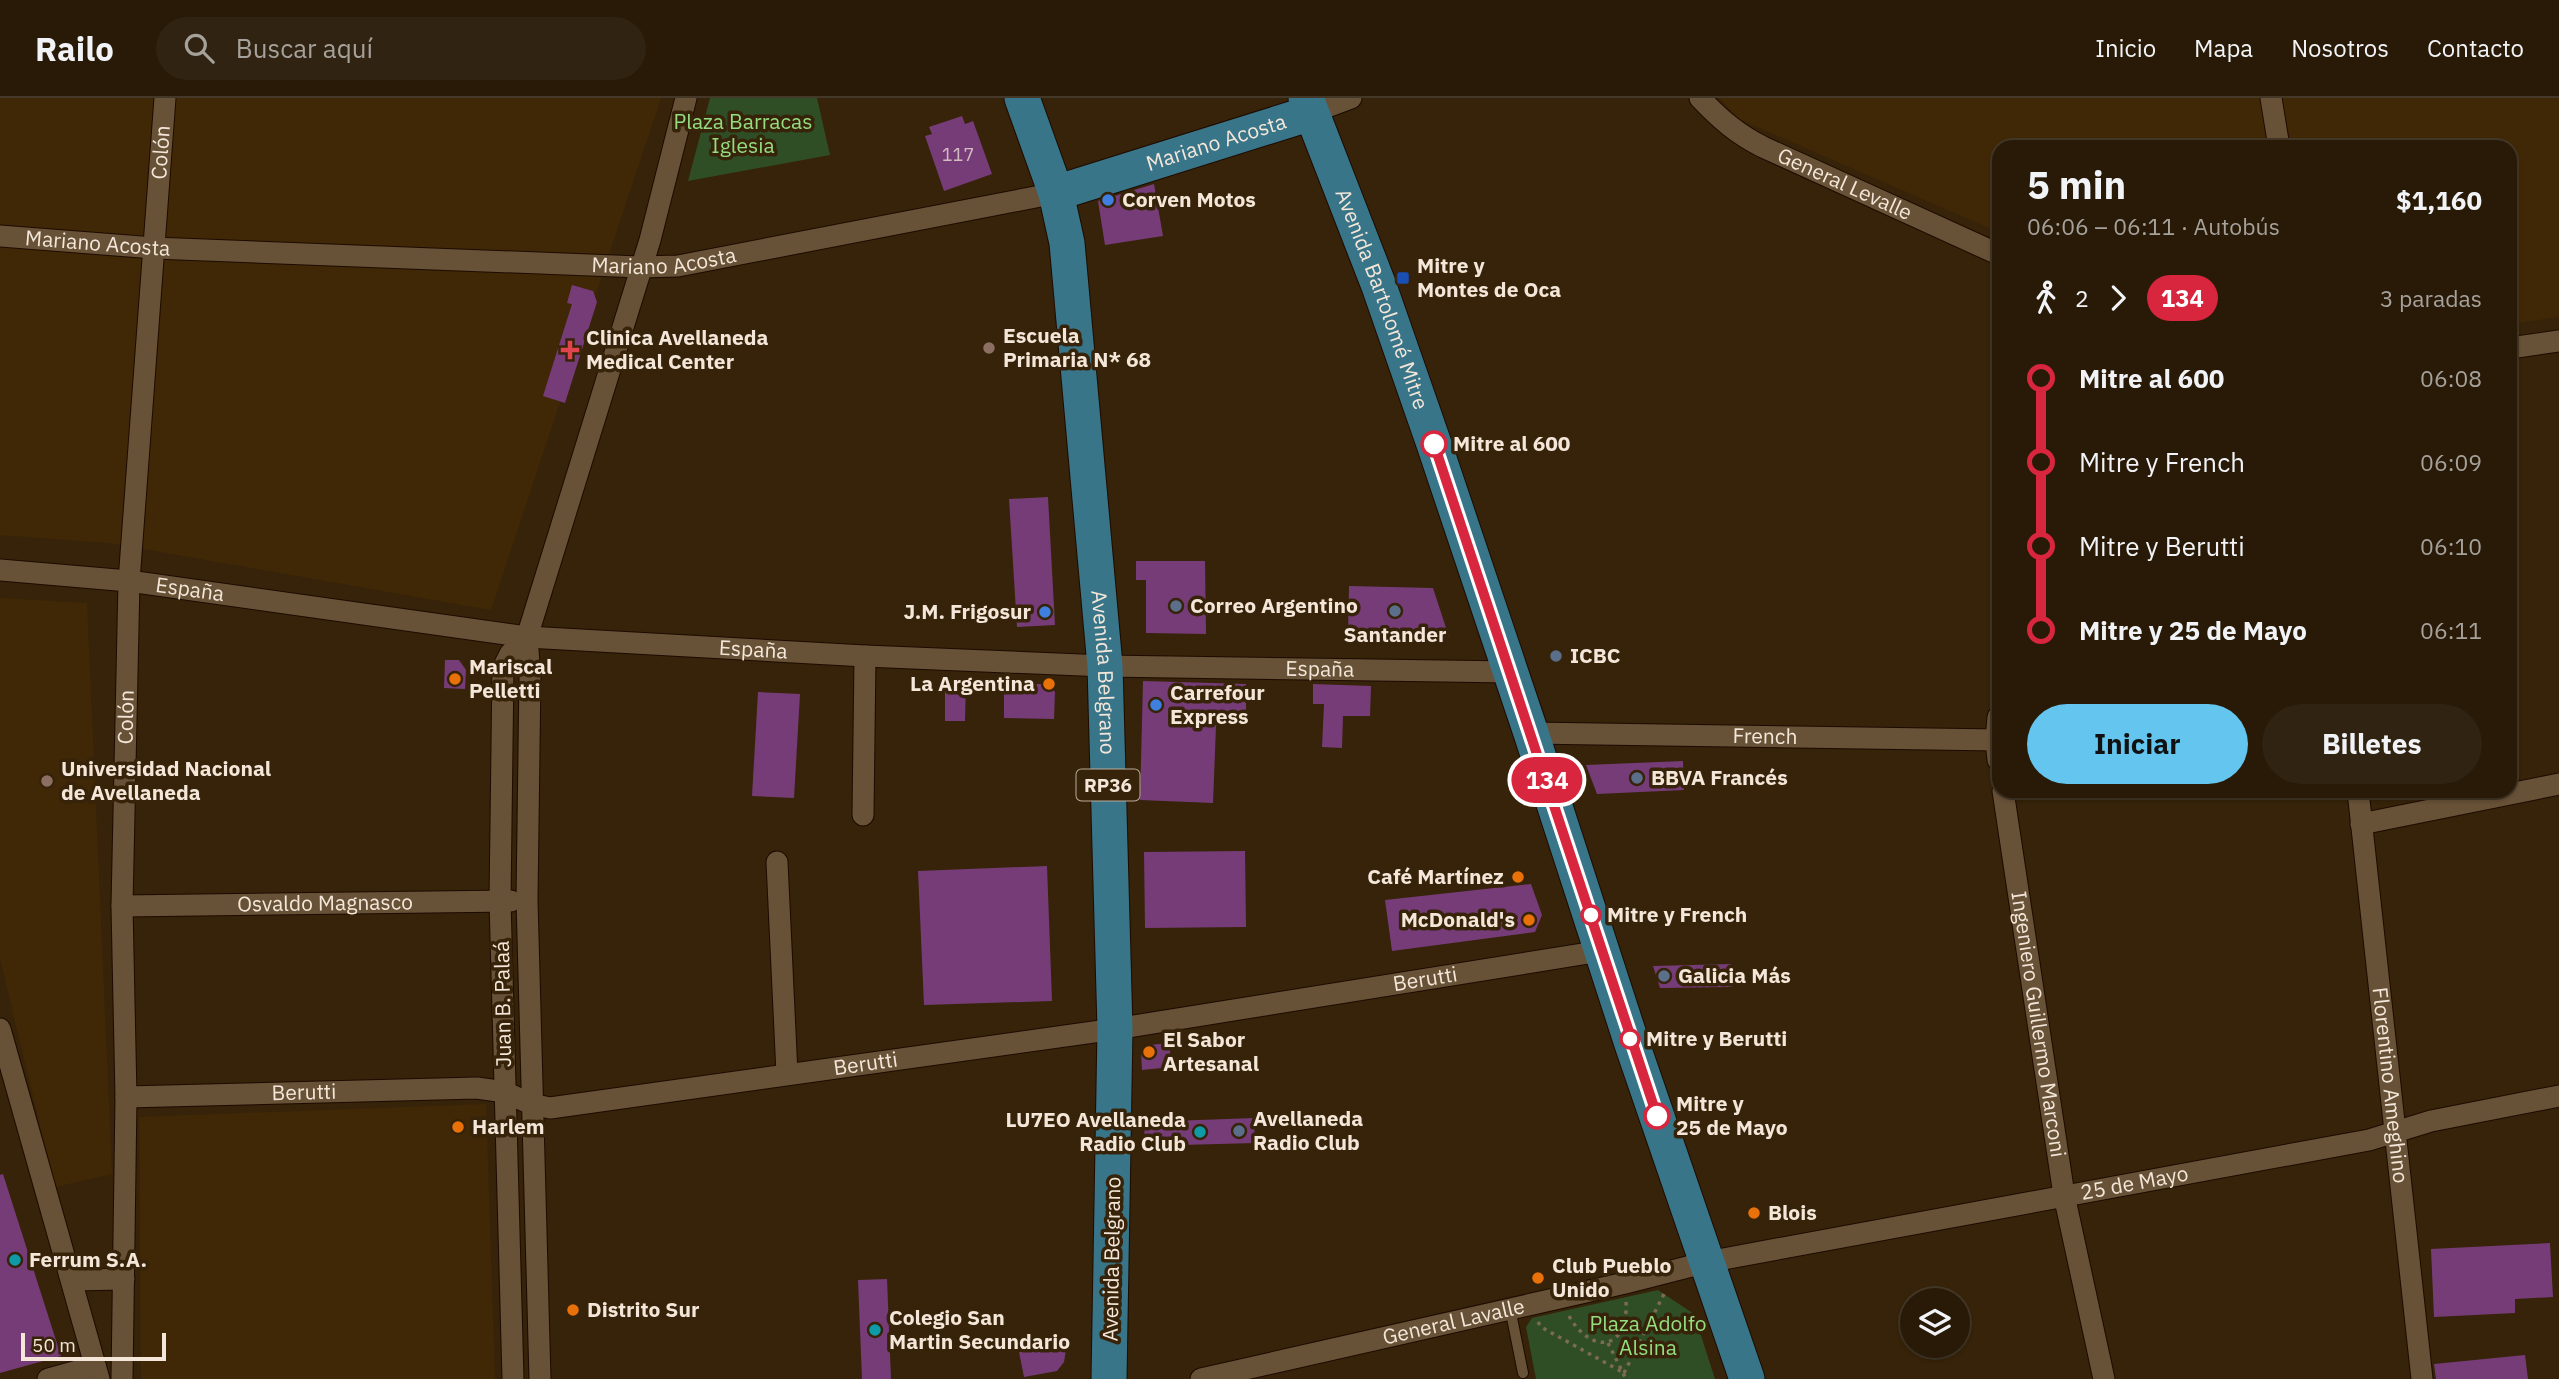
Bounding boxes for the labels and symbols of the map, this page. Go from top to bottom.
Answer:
park label: Plaza Barracas Iglesia [673,107,813,159]
street label: Mariano Acosta [1142,107,1290,177]
street label: Colón [144,124,176,180]
street label: General Levalle [1773,140,1917,226]
house number: 117 [942,143,974,166]
street label: Avenida Bartolomé Mitre [1329,184,1436,413]
place label: Corven Motos [1122,185,1256,213]
marker: Corven Motos [1100,192,1116,208]
street label: Mariano Acosta [24,223,171,262]
street label: Mariano Acosta [591,240,738,280]
place label: Mitre y Montes de Oca [1417,251,1561,303]
marker: Mitre y Montes de Oca [1395,270,1411,286]
place label: Escuela Primaria N* 68 [1003,321,1151,373]
place label: Clinica Avellaneda Medical Center [586,323,769,375]
marker: Clinica Avellaneda Medical Center [560,340,580,360]
marker: Escuela Primaria N* 68 [981,340,997,356]
place label: Mitre al 600 [1453,429,1570,457]
marker: Mitre al 600 [1421,431,1447,457]
street label: España [154,570,226,607]
street label: Avenida Belgrano [1085,589,1122,755]
place label: Correo Argentino [1190,591,1358,619]
place label: J.M. Frigosur [904,597,1032,625]
marker: Correo Argentino [1168,598,1184,614]
marker: Santander [1387,603,1403,619]
marker: J.M. Frigosur [1037,604,1053,620]
place label: Santander [1343,620,1447,648]
street label: España [718,633,789,665]
place label: ICBC [1570,641,1621,669]
marker: ICBC [1548,648,1564,664]
place label: Mariscal Pelletti [469,652,552,704]
street label: España [1285,654,1355,683]
place label: La Argentina [910,669,1035,697]
marker: Mariscal Pelletti [447,671,463,687]
marker: La Argentina [1041,676,1057,692]
place label: Carrefour Express [1170,678,1265,730]
street label: Colón [110,690,140,745]
marker: Carrefour Express [1148,697,1164,713]
street label: French [1732,721,1798,750]
place label: Universidad Nacional de Avellaneda [61,754,271,806]
line badge: 134 [1507,757,1587,803]
place label: BBVA Francés [1651,763,1788,791]
road number: RP36 [1076,770,1140,800]
marker: BBVA Francés [1629,770,1645,786]
marker: Universidad Nacional de Avellaneda [39,773,55,789]
place label: Café Martínez [1367,862,1504,890]
marker: Café Martínez [1510,869,1526,885]
street label: Osvaldo Magnasco [237,887,413,918]
street label: Ingeniero Guillermo Marconi [2005,889,2073,1159]
place label: Mitre y French [1607,900,1747,928]
place label: McDonald's [1401,905,1515,933]
marker: Mitre y French [1581,905,1601,925]
marker: McDonald's [1521,912,1537,928]
street label: Juan B. Palaá [487,940,517,1068]
street label: Berutti [1391,959,1459,997]
place label: Galicia Más [1678,961,1791,989]
marker: Galicia Más [1656,968,1672,984]
street label: Florentino Ameghino [2366,986,2416,1185]
place label: Mitre y Berutti [1646,1024,1787,1052]
place label: El Sabor Artesanal [1163,1025,1259,1077]
marker: Mitre y Berutti [1620,1029,1640,1049]
marker: El Sabor Artesanal [1141,1044,1157,1060]
street label: Berutti [831,1045,899,1081]
street label: Berutti [271,1077,337,1106]
place label: Mitre y 25 de Mayo [1676,1089,1788,1141]
marker: Mitre y 25 de Mayo [1644,1103,1670,1129]
place label: Avellaneda Radio Club [1253,1104,1363,1156]
place label: LU7EO Avellaneda Radio Club [1005,1105,1186,1157]
place label: Harlem [472,1112,545,1140]
marker: Harlem [450,1119,466,1135]
marker: Avellaneda Radio Club [1231,1123,1247,1139]
marker: LU7EO Avellaneda Radio Club [1192,1124,1208,1140]
street label: 25 de Mayo [2078,1159,2190,1206]
street label: Avenida Belgrano [1096,1176,1126,1342]
place label: Blois [1768,1198,1817,1226]
marker: Blois [1746,1205,1762,1221]
place label: Ferrum S.A. [29,1245,147,1273]
place label: Club Pueblo Unido [1552,1251,1671,1303]
marker: Ferrum S.A. [7,1252,23,1268]
marker: Club Pueblo Unido [1530,1270,1546,1286]
street label: General Lavalle [1380,1291,1527,1350]
place label: Distrito Sur [587,1295,700,1323]
marker: Distrito Sur [565,1302,581,1318]
place label: Colegio San Martin Secundario [889,1303,1070,1355]
park label: Plaza Adolfo Alsina [1589,1309,1707,1361]
marker: Colegio San Martin Secundario [867,1322,883,1338]
scale bar [21,1330,166,1362]

